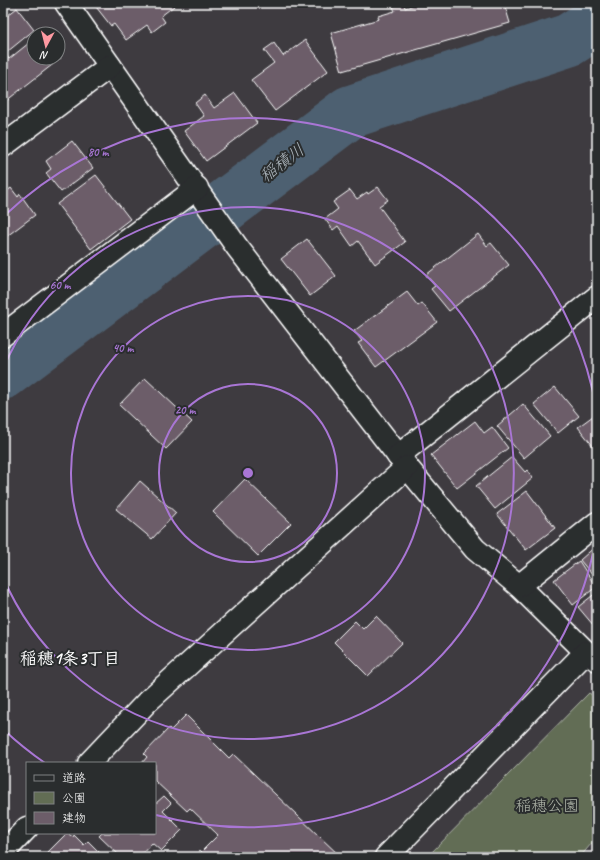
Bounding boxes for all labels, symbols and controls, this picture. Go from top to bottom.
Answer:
north arrow [26,26,66,66]
text: N [38,48,49,63]
water label: 稲積川 [255,139,309,187]
text: 80 m [88,144,109,160]
text: 60 m [50,277,72,293]
text: 40 m [113,340,134,356]
text: 20 m [175,402,196,418]
centre of rings [241,466,255,480]
district label: 稲穂1条3丁目 [20,648,120,669]
legend [26,762,156,834]
text: 道路 [62,770,86,786]
text: 公園 [62,790,86,806]
park label: 稲穂公園 [515,796,579,816]
text: 建物 [62,810,86,826]

